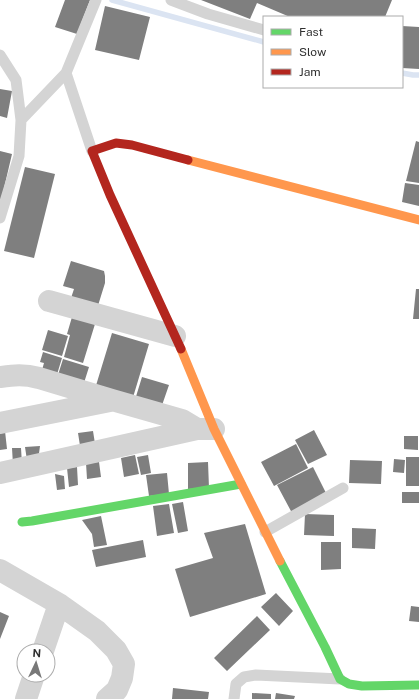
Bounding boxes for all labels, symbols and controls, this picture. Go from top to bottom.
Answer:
legend [263,16,403,88]
text: Fast [299,25,324,39]
text: Slow [299,45,327,59]
text: Jam [299,65,321,79]
north arrow [16,643,56,683]
text: N [32,647,41,659]

